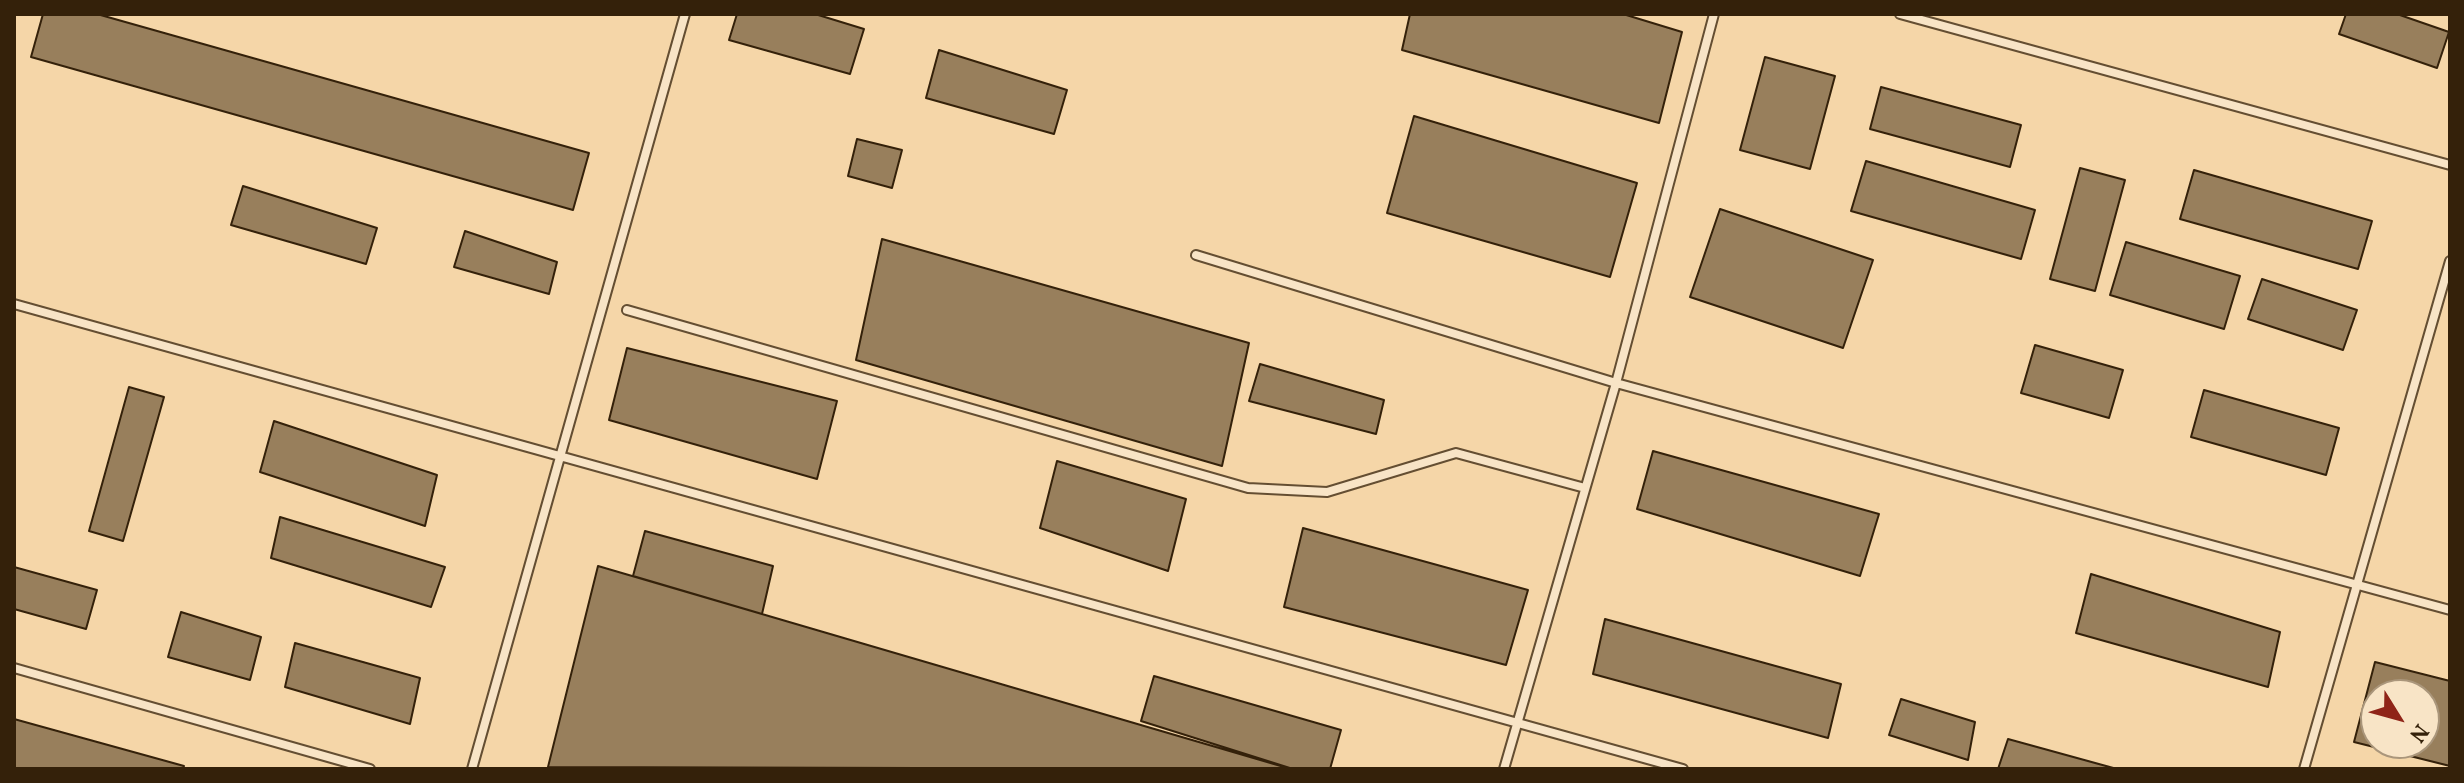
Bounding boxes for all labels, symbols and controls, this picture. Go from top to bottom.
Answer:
north arrow [2360,679,2440,759]
text: N [2401,717,2435,748]

